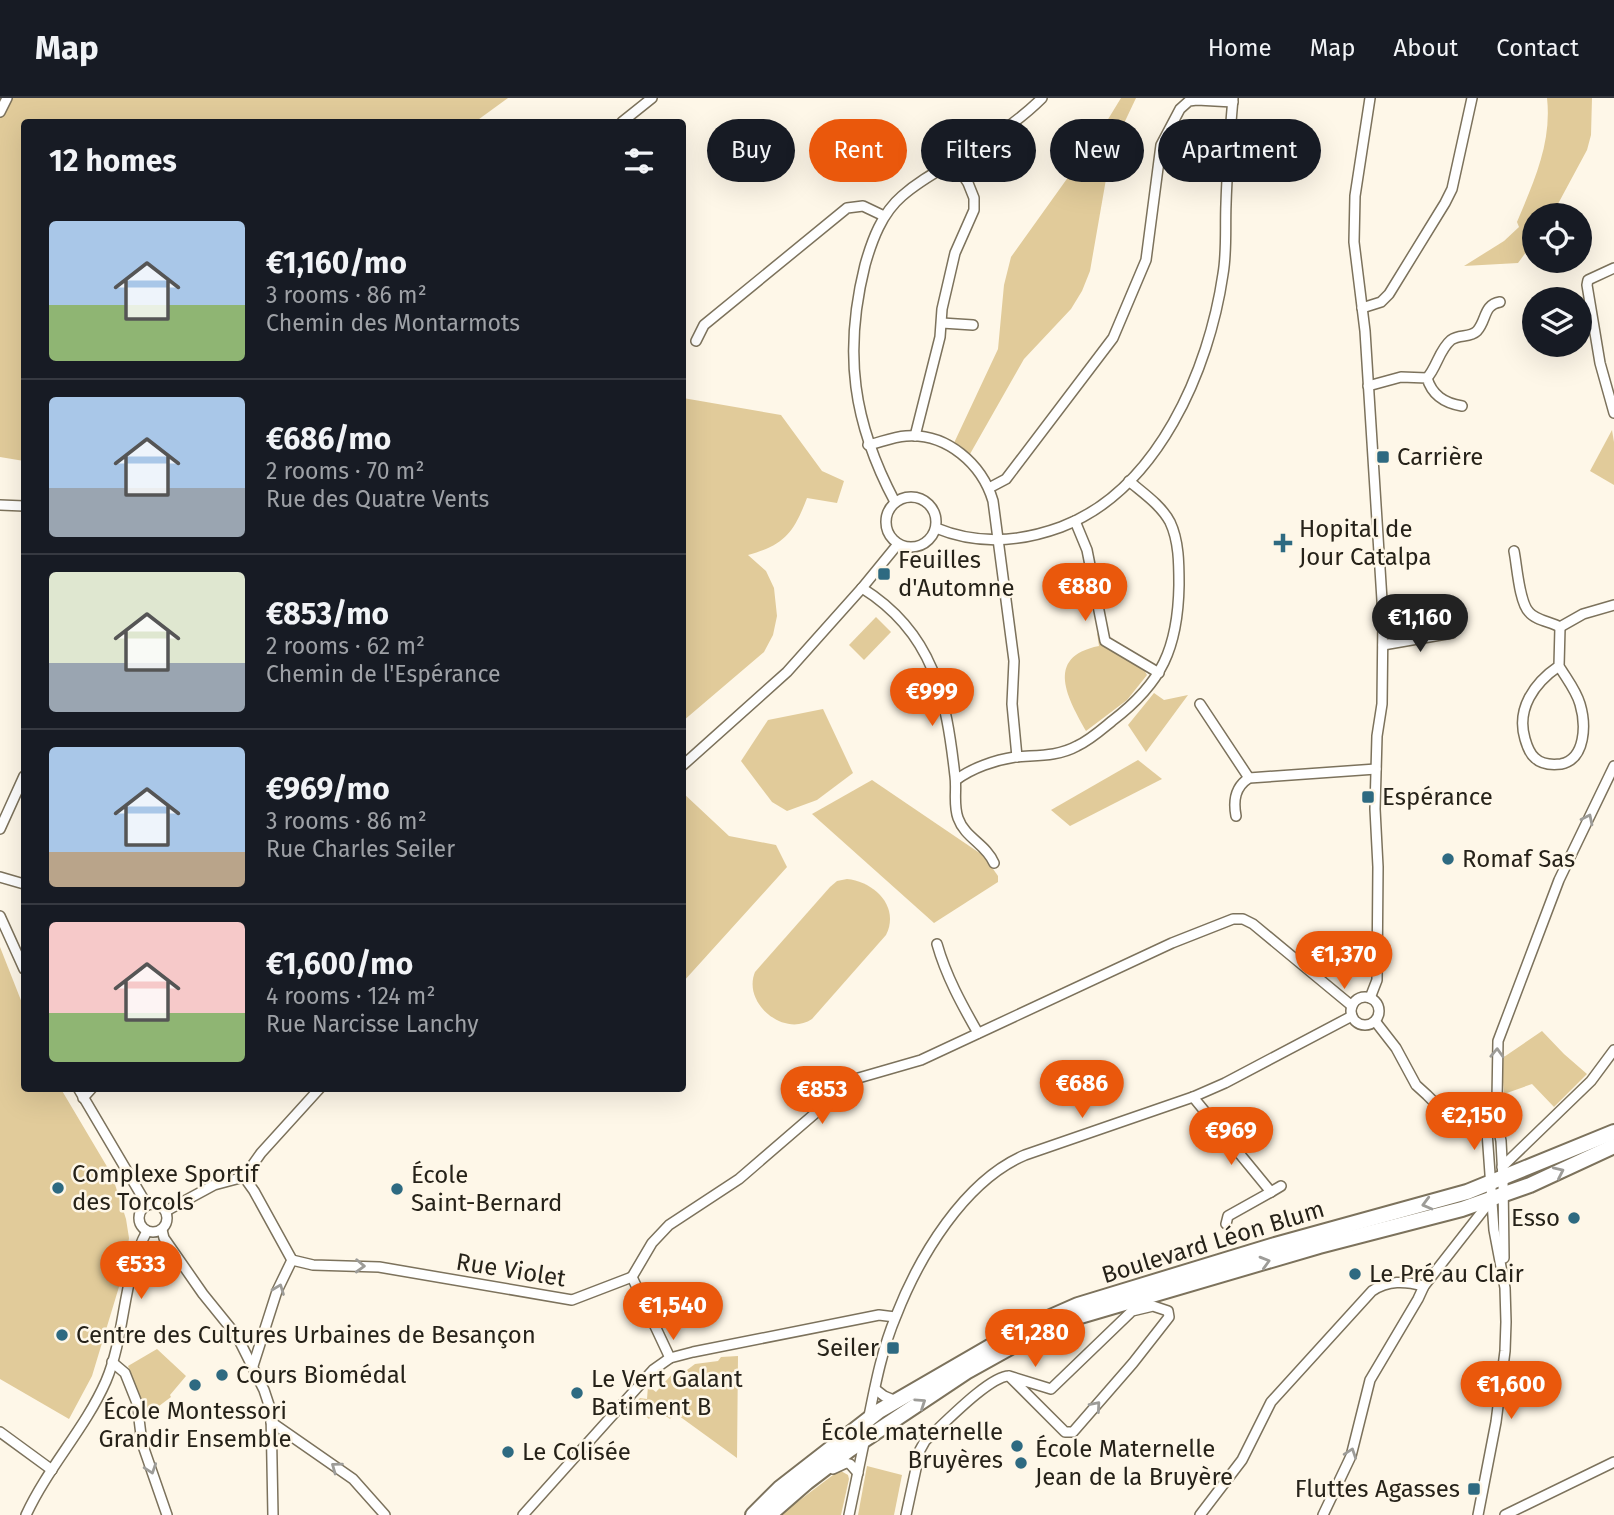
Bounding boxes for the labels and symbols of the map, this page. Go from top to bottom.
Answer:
place label: Carrière [1397,443,1483,471]
marker: Carrière [1375,449,1391,465]
place label: Hopital de Jour Catalpa [1299,515,1432,571]
marker: Hopital de Jour Catalpa [1273,533,1293,553]
place label: Feuilles d'Automne [898,546,1015,602]
pin: €880 [1044,564,1126,623]
marker: Feuilles d'Automne [876,566,892,582]
pin: €1,160 [1363,594,1477,654]
pin: €999 [891,668,973,728]
place label: Espérance [1382,783,1493,811]
marker: Espérance [1360,789,1376,805]
one-way arrow [1579,814,1593,826]
place label: Romaf Sas [1462,845,1575,873]
marker: Romaf Sas [1440,851,1456,867]
pin: €1,370 [1287,932,1401,991]
one-way arrow [1490,1047,1505,1058]
pin: €686 [1041,1060,1123,1120]
pin: €853 [781,1066,863,1126]
pin: €2,150 [1417,1093,1531,1152]
pin: €969 [1190,1108,1272,1167]
place label: Complexe Sportif des Torcols [72,1160,260,1216]
place label: École Saint-Bernard [411,1160,562,1217]
one-way arrow [1552,1166,1564,1180]
marker: Complexe Sportif des Torcols [50,1180,66,1196]
marker: École Saint-Bernard [389,1181,405,1197]
street label: Boulevard Léon Blum [1098,1195,1328,1289]
one-way arrow [1421,1196,1433,1210]
place label: Esso [1511,1204,1560,1232]
marker: Esso [1566,1210,1582,1226]
pin: €533 [100,1242,182,1301]
street label: Rue Violet [454,1248,568,1293]
one-way arrow [1259,1255,1271,1270]
one-way arrow [355,1258,365,1274]
place label: Le Pré au Clair [1369,1260,1525,1288]
marker: Le Pré au Clair [1347,1266,1363,1282]
pin: €1,540 [616,1282,730,1342]
one-way arrow [270,1284,284,1296]
pin: €1,280 [978,1310,1092,1369]
place label: Centre des Cultures Urbaines de Besançon [76,1321,536,1349]
marker: Centre des Cultures Urbaines de Besançon [54,1327,70,1343]
place label: Seiler [817,1334,880,1362]
marker: Seiler [885,1340,901,1356]
place label: Cours Biomédal [236,1361,407,1389]
pin: €1,600 [1454,1362,1568,1421]
place label: Le Vert Galant Batiment B [591,1365,743,1421]
marker: Cours Biomédal [214,1367,230,1383]
marker: École Montessori Grandir Ensemble [187,1377,203,1393]
marker: Le Vert Galant Batiment B [569,1385,585,1401]
place label: École Montessori Grandir Ensemble [98,1396,292,1453]
one-way arrow [913,1399,926,1411]
one-way arrow [1088,1401,1100,1414]
place label: École maternelle Bruyères [821,1417,1003,1474]
place label: École Maternelle Jean de la Bruyère [1035,1434,1233,1491]
place label: Le Colisée [522,1438,631,1466]
marker: École maternelle Bruyères [1009,1438,1025,1454]
marker: Le Colisée [500,1444,516,1460]
one-way arrow [1342,1447,1357,1459]
marker: École Maternelle Jean de la Bruyère [1013,1455,1029,1471]
one-way arrow [143,1463,157,1475]
one-way arrow [332,1463,344,1476]
place label: Fluttes Agasses [1295,1475,1460,1503]
marker: Fluttes Agasses [1466,1481,1482,1497]

